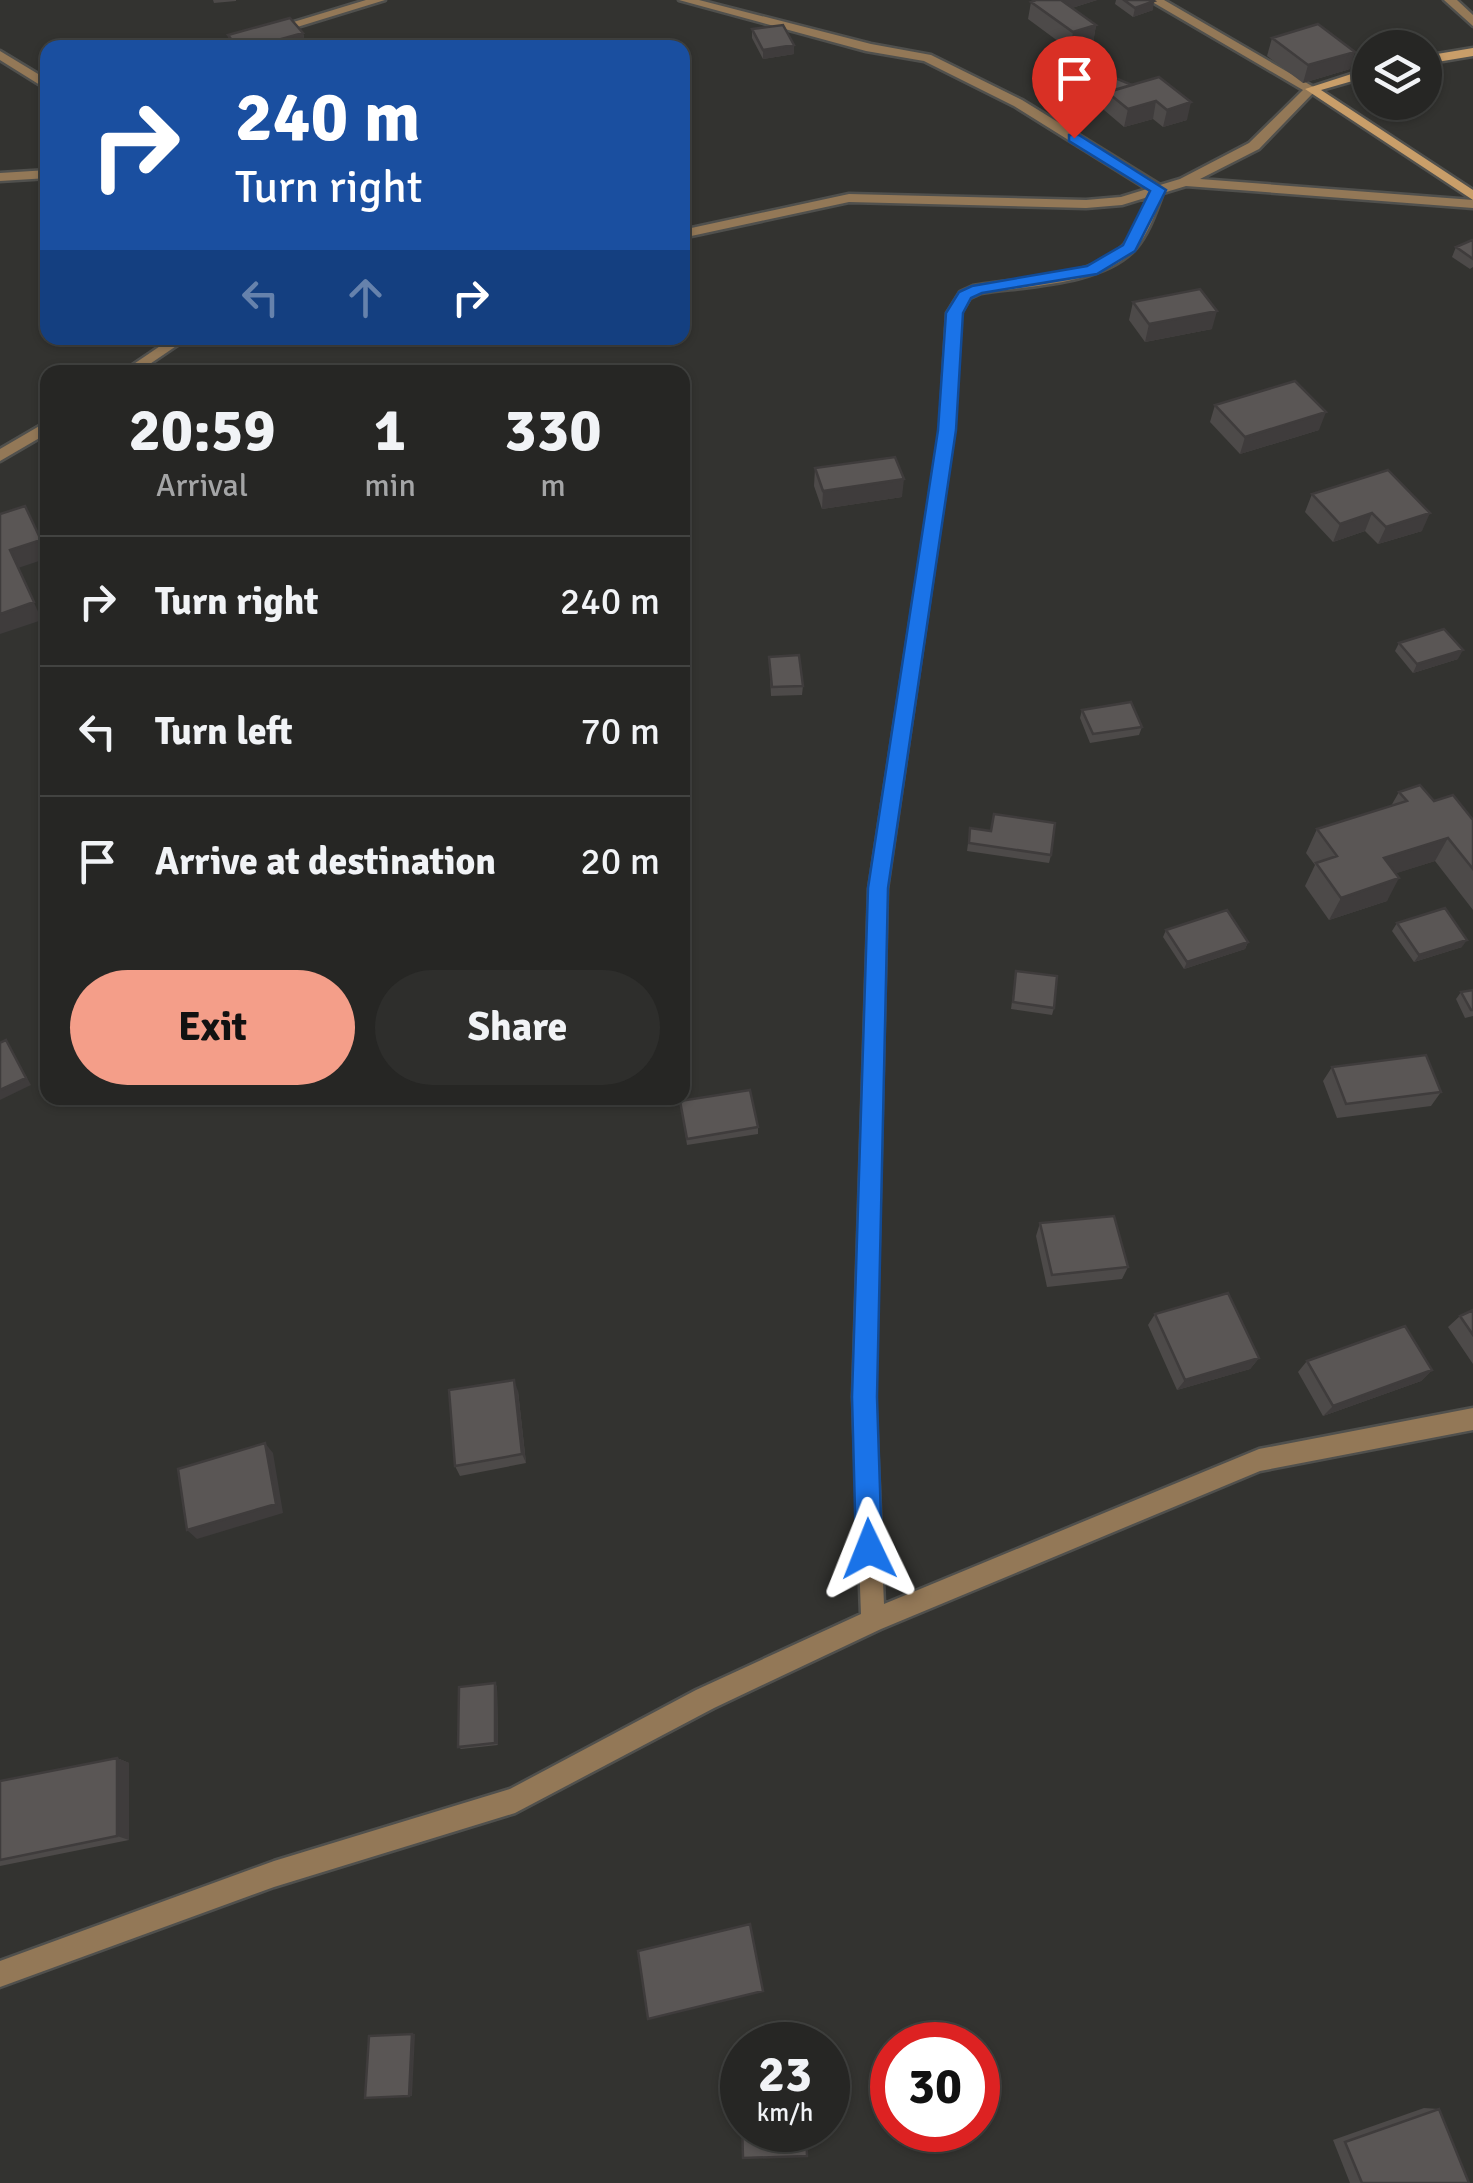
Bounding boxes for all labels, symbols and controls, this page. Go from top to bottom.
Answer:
map controls [1352,30,1442,120]
button: layers [1352,30,1442,120]
pin [1032,36,1117,139]
icon: arrive [1047,51,1102,106]
text: 240 m [235,74,420,160]
icon: right [70,80,200,210]
text: Turn right [235,160,423,215]
icon: left [233,270,288,325]
icon: ahead [338,270,393,325]
icon: right [443,270,498,325]
text: 20:59 [128,394,276,468]
text: 1 [374,394,406,468]
text: 330 [504,394,602,468]
text: Arrival [156,466,248,505]
text: min [364,466,416,505]
text: m [540,466,566,505]
icon: right [70,574,125,629]
text: Turn right [155,578,319,625]
text: 240 m [560,578,660,625]
icon: left [70,704,125,759]
text: Turn left [155,708,293,755]
text: 70 m [580,708,660,755]
icon: arrive [70,834,125,889]
text: Arrive at destination [155,838,496,885]
text: 20 m [580,838,660,885]
button: Exit [70,970,355,1085]
button: Share [375,970,660,1085]
position arrow [817,1497,921,1601]
speed limit sign: 30 [870,2022,1000,2152]
text: 23 [758,2044,812,2106]
text: km/h [757,2097,813,2128]

